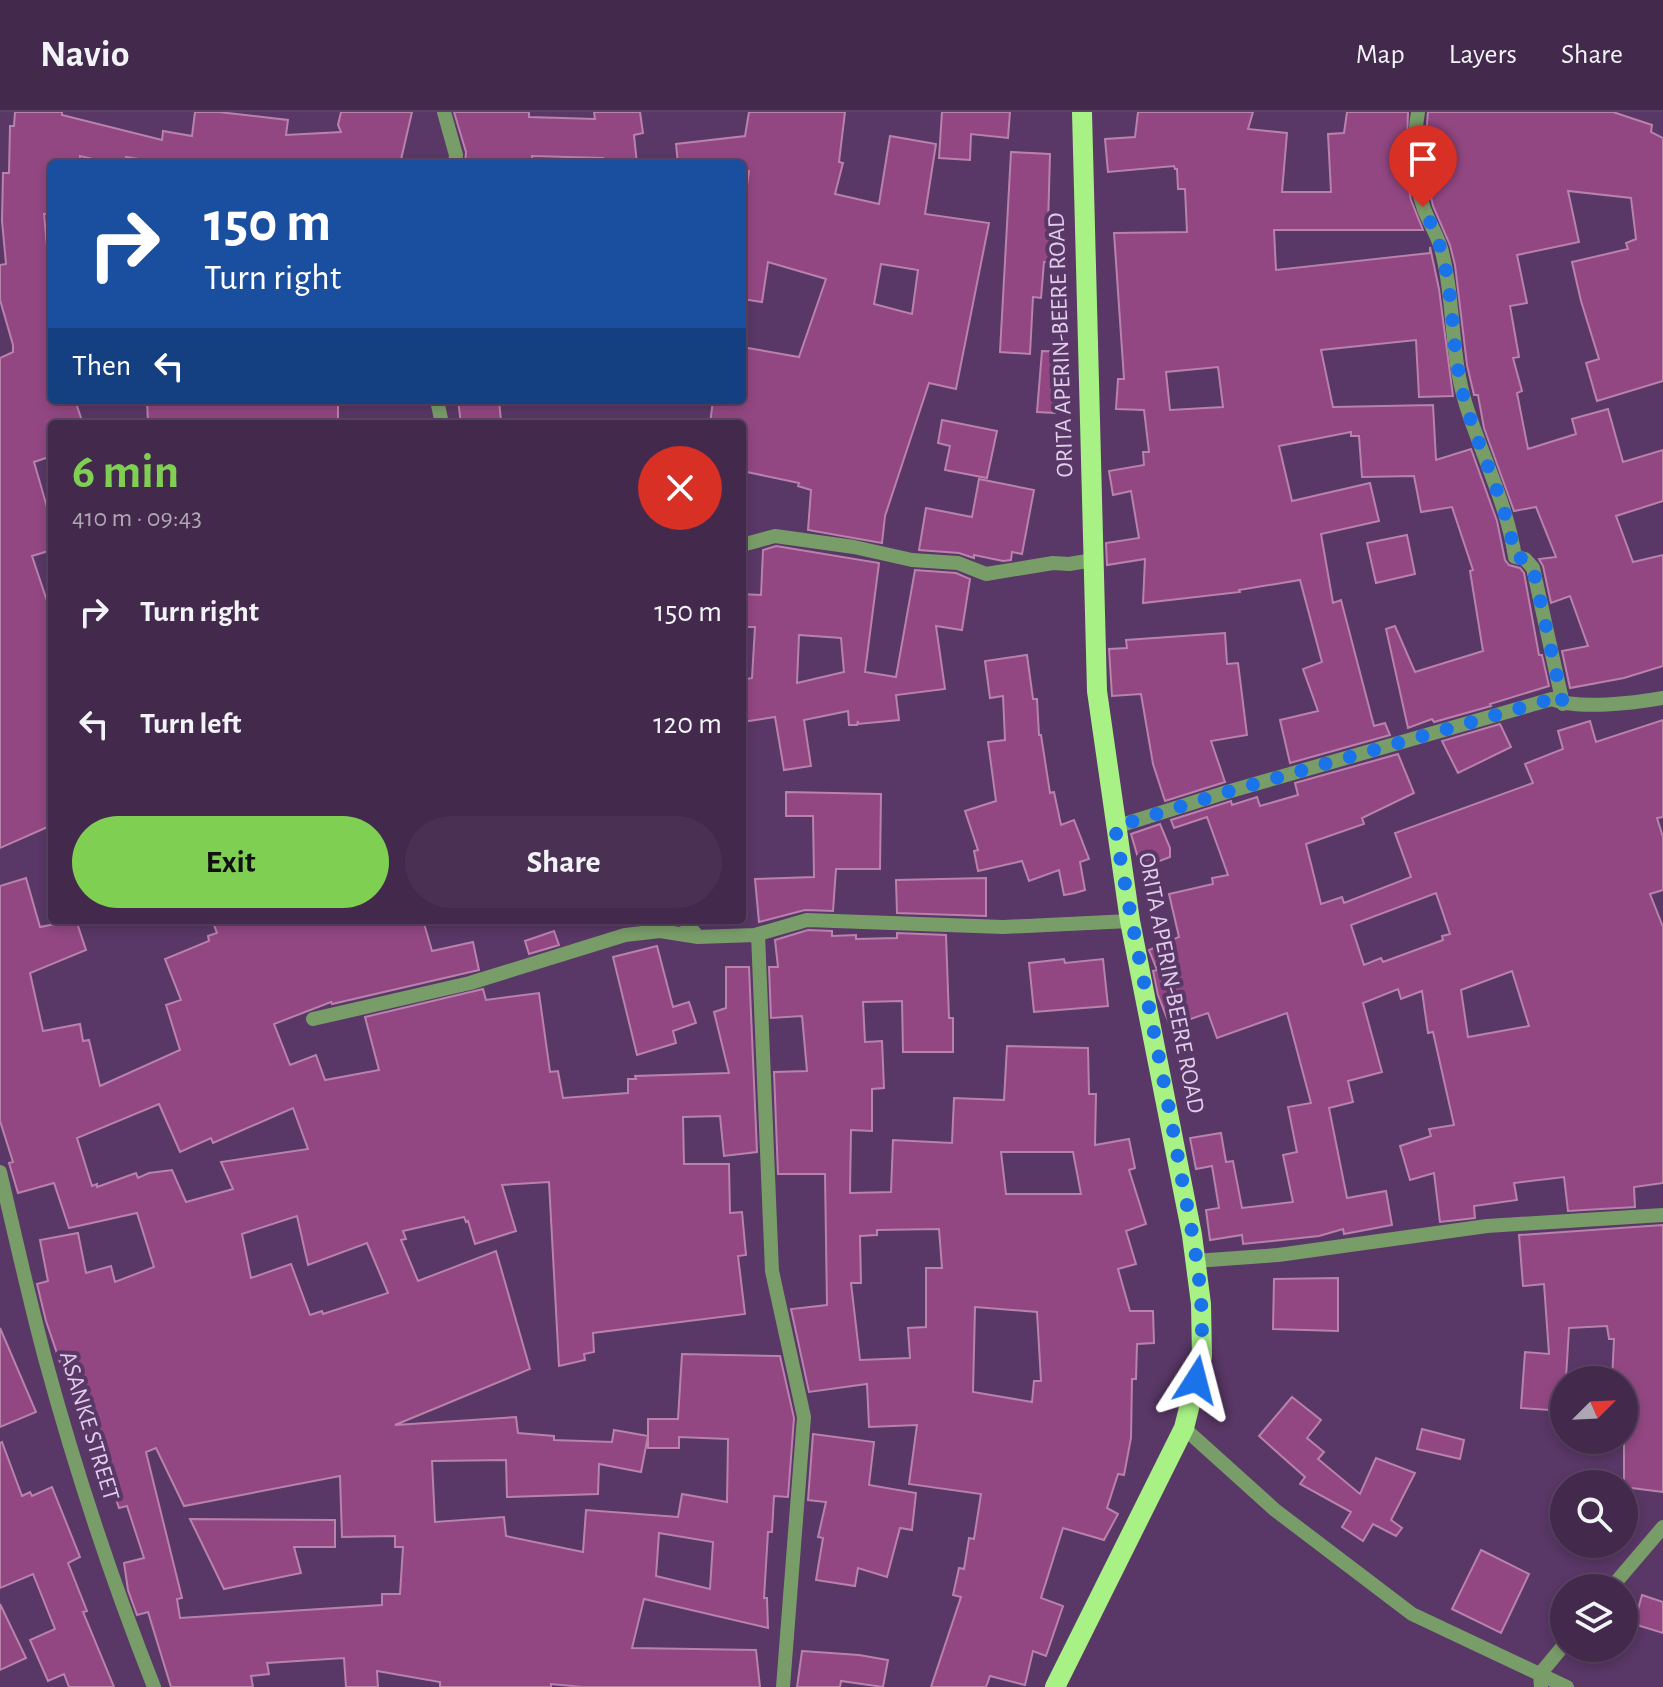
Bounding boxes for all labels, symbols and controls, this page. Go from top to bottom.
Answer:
text: Navio [40,36,129,74]
text: Map [1356,41,1405,69]
text: Layers [1449,41,1517,69]
text: Share [1561,41,1623,69]
pin [1389,125,1457,207]
icon: arrive [1401,137,1445,181]
icon: right [72,192,176,296]
text: 150 m [204,195,331,251]
street label: ORITA APERIN-BEERE ROAD [1044,212,1078,478]
text: Turn right [204,260,341,296]
icon: left [147,344,191,388]
text: Then [72,351,131,381]
button: close [638,446,722,530]
text: 6 min [72,449,179,497]
text: 410 m · 09:43 [72,505,202,531]
icon: right [72,590,116,634]
text: Turn right [140,597,259,627]
text: 150 m [654,597,722,627]
icon: left [72,702,116,746]
text: Turn left [140,709,241,739]
text: 120 m [653,709,722,739]
button: Exit [72,816,389,908]
button: Share [405,816,722,908]
street label: ORITA APERIN-BEERE ROAD [1134,851,1208,1115]
position arrow [1154,1338,1238,1422]
street label: ASANKE STREET [55,1348,123,1504]
north arrow [1550,1366,1638,1454]
map controls [1550,1366,1638,1662]
button: search [1550,1470,1638,1558]
button: layers [1550,1574,1638,1662]

